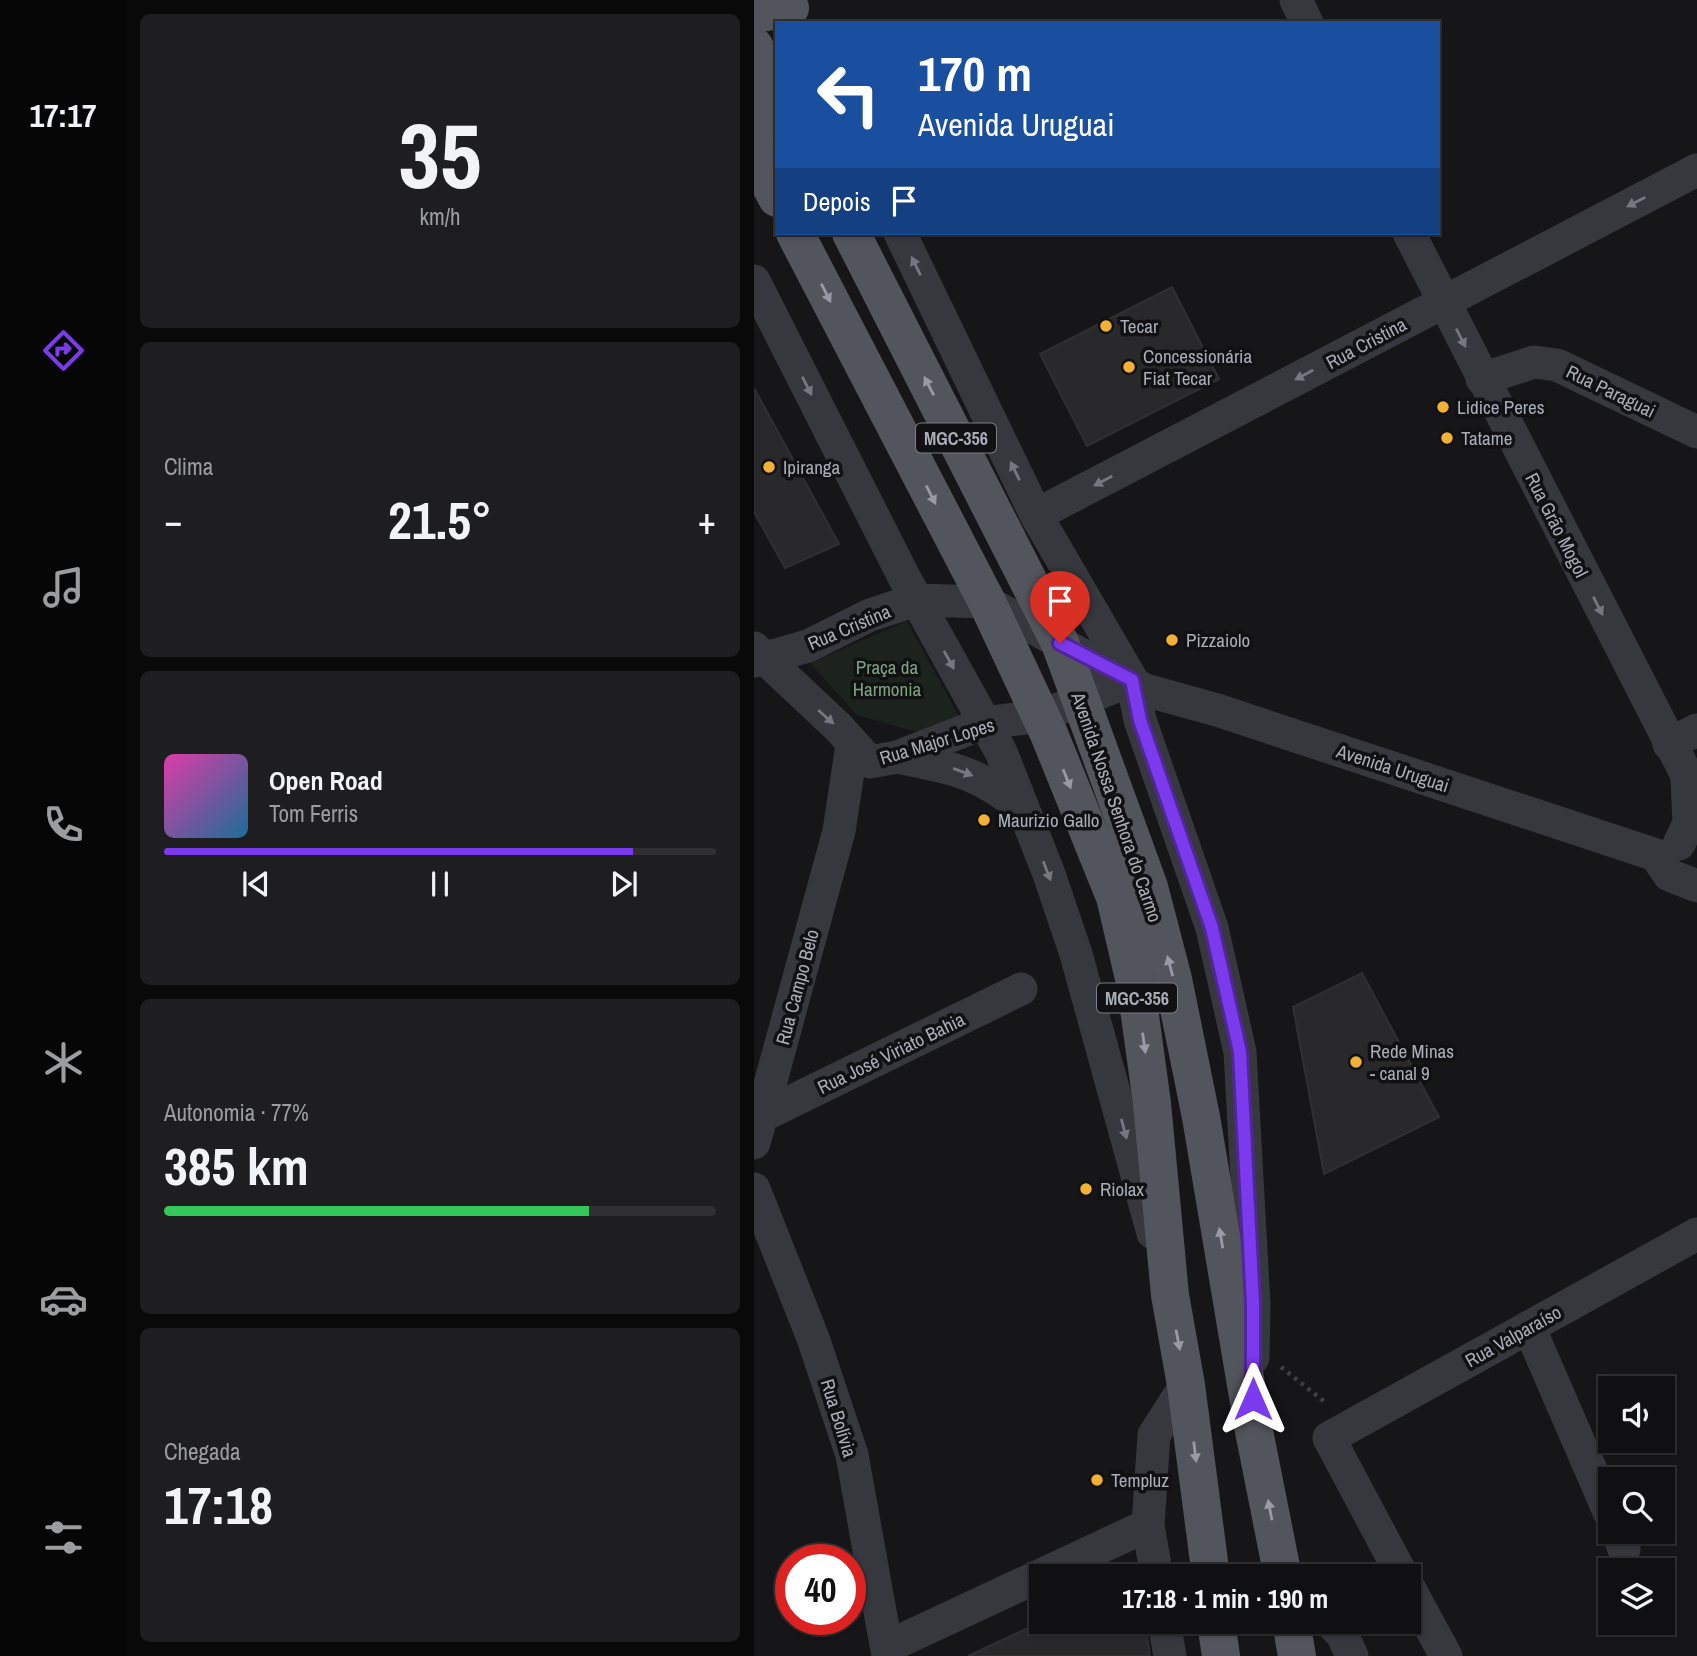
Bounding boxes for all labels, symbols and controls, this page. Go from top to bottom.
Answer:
text: 170 m [918,40,1032,106]
icon: left [803,49,894,140]
text: 17:17 [29,94,97,137]
text: 35 [399,94,482,216]
text: Avenida Uruguai [918,103,1114,146]
icon: arrive [885,182,923,220]
text: Depois [803,184,871,219]
one-way arrow [1626,196,1646,208]
text: km/h [420,201,460,232]
one-way arrow [911,256,922,276]
one-way arrow [820,283,832,303]
street label: Rua Cristina [1321,311,1411,375]
place label: Tecar [1120,313,1159,339]
marker: Tecar [1098,318,1114,334]
icon: directions [39,326,88,375]
one-way arrow [1455,328,1466,348]
place label: Concessionária Fiat Tecar [1143,343,1252,391]
street label: Rua Paraguai [1562,358,1660,424]
marker: Concessionária Fiat Tecar [1121,359,1137,375]
one-way arrow [1294,369,1314,381]
one-way arrow [801,376,812,396]
one-way arrow [924,376,935,396]
place label: Lidice Peres [1457,394,1545,420]
marker: Lidice Peres [1435,399,1451,415]
road number: MGC-356 [916,424,996,452]
place label: Tatame [1461,425,1512,451]
marker: Tatame [1439,430,1455,446]
text: Clima [164,451,213,482]
place label: Ipiranga [783,454,841,480]
marker: Ipiranga [761,459,777,475]
one-way arrow [1009,461,1021,481]
street label: Rua Grão Mogol [1519,468,1595,582]
one-way arrow [1092,474,1112,486]
text: 21.5° [388,485,492,555]
one-way arrow [925,485,936,505]
text: − [164,495,182,546]
text: + [698,495,716,546]
icon: music [39,563,88,612]
pin [1030,571,1090,643]
icon: arrive [1041,582,1079,620]
one-way arrow [1592,596,1604,616]
street label: Rua Cristina [804,598,895,656]
place label: Pizzaiolo [1186,627,1250,653]
marker: Pizzaiolo [1164,632,1180,648]
one-way arrow [943,650,955,670]
park label: Praça da Harmonia [853,654,922,702]
street label: Avenida Nossa Senhora do Carmo [1065,688,1169,925]
one-way arrow [818,709,835,724]
street label: Rua Major Lopes [876,711,998,771]
street label: Avenida Uruguai [1333,737,1452,798]
text: Open Road [269,763,383,798]
one-way arrow [953,767,974,778]
one-way arrow [1062,769,1073,790]
text: Tom Ferris [269,798,358,829]
icon: phone [39,800,88,849]
place label: Maurizio Gallo [998,807,1099,833]
marker: Maurizio Gallo [976,812,992,828]
one-way arrow [1042,861,1053,882]
icon: previous [237,865,275,903]
icon: pause [421,865,459,903]
icon: next [605,865,643,903]
street label: Rua Campo Belo [769,926,825,1048]
one-way arrow [1164,955,1175,977]
road number: MGC-356 [1097,984,1177,1013]
street label: Rua José Viriato Bahia [813,1006,969,1100]
one-way arrow [1139,1032,1150,1054]
icon: climate [39,1038,88,1087]
place label: Rede Minas - canal 9 [1370,1038,1454,1086]
marker: Rede Minas - canal 9 [1348,1054,1364,1070]
text: Autonomia · 77% [164,1097,309,1128]
one-way arrow [1120,1119,1130,1140]
text: 385 km [164,1131,309,1201]
place label: Riolax [1100,1176,1144,1202]
marker: Riolax [1078,1181,1094,1197]
one-way arrow [1215,1226,1226,1248]
icon: car [39,1275,88,1324]
street label: Rua Valparaíso [1460,1299,1566,1373]
one-way arrow [1173,1329,1184,1351]
position arrow [1216,1362,1290,1436]
street label: Rua Bolívia [815,1376,863,1461]
map controls [1598,1376,1675,1635]
button: sound [1598,1376,1675,1453]
text: Chegada [164,1436,241,1467]
one-way arrow [1190,1441,1201,1463]
place label: Templuz [1111,1467,1169,1493]
button: search [1598,1467,1675,1544]
text: 17:18 [164,1470,273,1540]
marker: Templuz [1089,1472,1105,1488]
one-way arrow [1265,1499,1276,1521]
icon: filters [39,1513,88,1562]
speed limit sign: 40 [775,1544,866,1635]
button: layers [1598,1558,1675,1635]
text: 17:18 · 1 min · 190 m [1122,1581,1328,1616]

